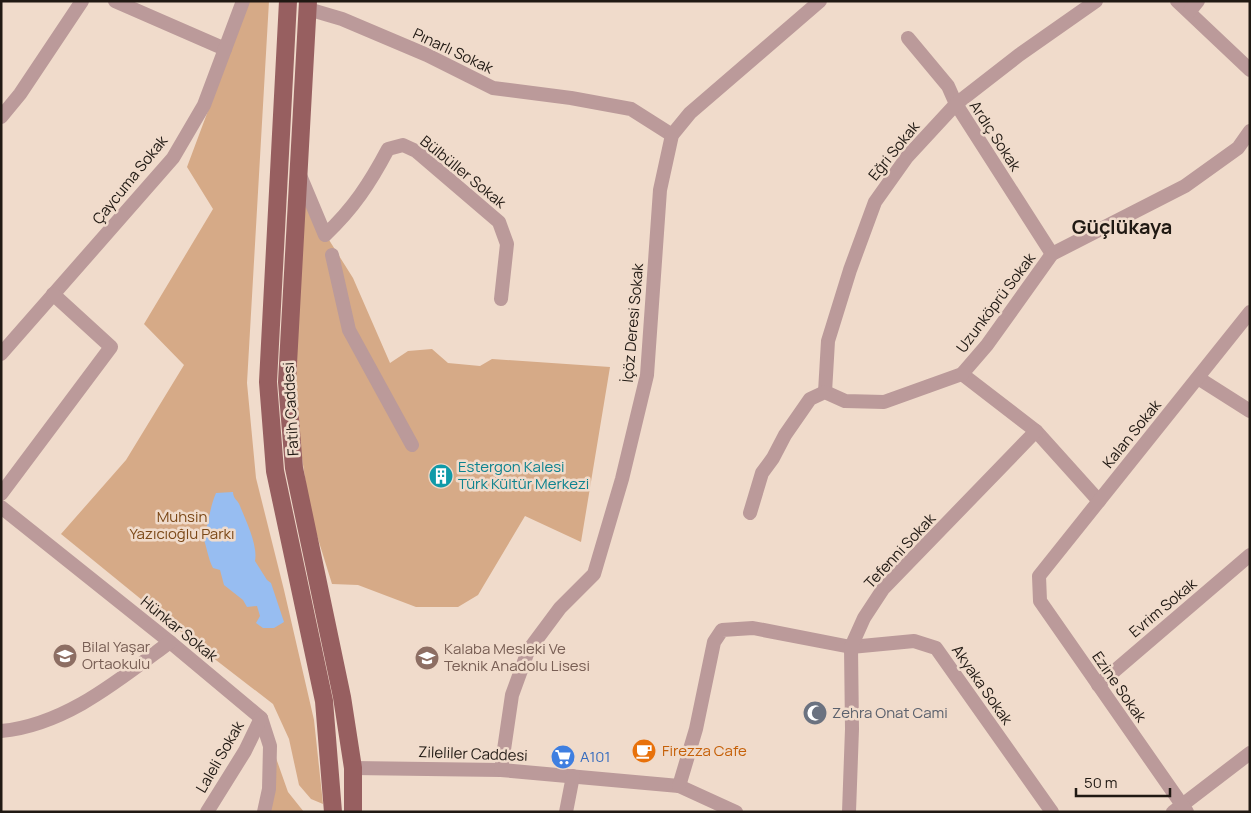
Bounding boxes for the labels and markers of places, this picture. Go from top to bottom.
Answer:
place label: Estergon Kalesi Türk Kültür Merkezi [458,456,589,494]
building icon: Estergon Kalesi Türk Kültür Merkezi [428,463,454,489]
place label: Bilal Yaşar Ortaokulu [82,636,151,674]
place label: Kalaba Mesleki Ve Teknik Anadolu Lisesi [444,638,590,676]
school or university icon: Bilal Yaşar Ortaokulu [52,643,78,669]
school or university icon: Kalaba Mesleki Ve Teknik Anadolu Lisesi [414,645,440,671]
mosque icon: Zehra Onat Cami [802,700,828,726]
place label: Zehra Onat Cami [832,702,948,723]
cafe icon: Firezza Cafe [631,738,657,764]
place label: Firezza Cafe [662,740,747,761]
supermarket icon: A101 [550,744,576,770]
place label: A101 [580,746,610,767]

